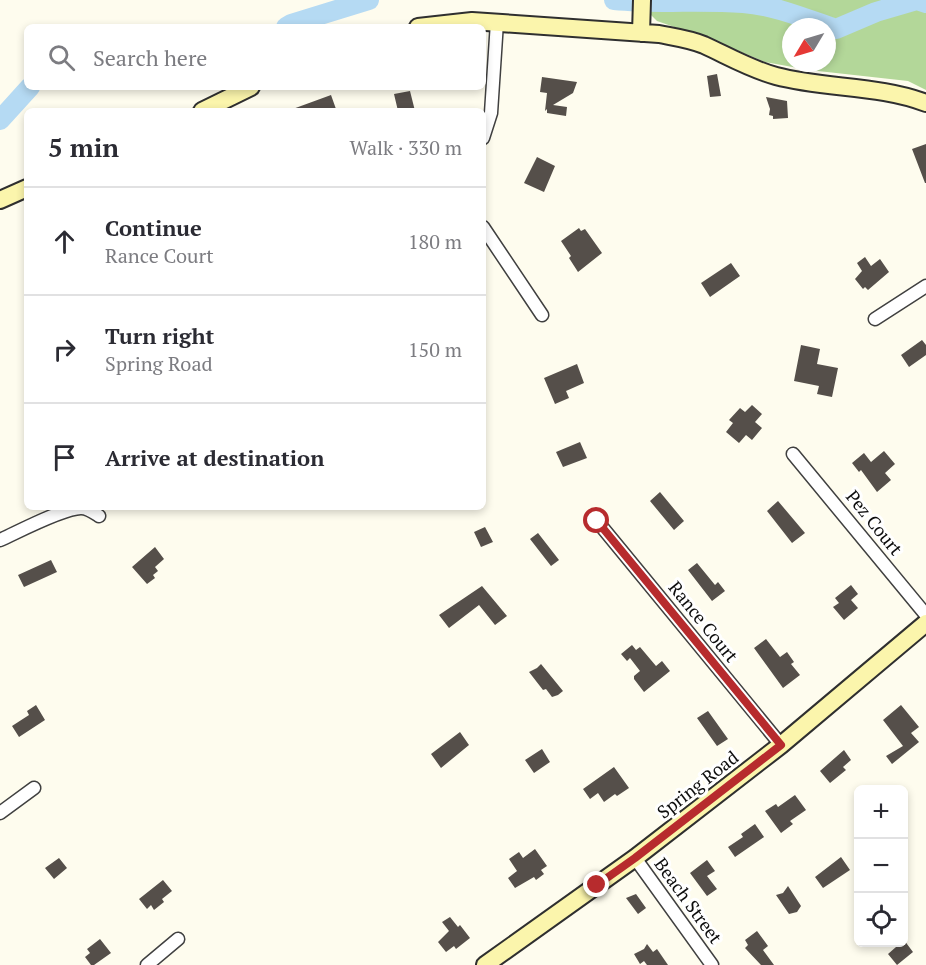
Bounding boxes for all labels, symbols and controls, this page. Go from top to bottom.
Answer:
north arrow [782,18,836,72]
search box [24,24,486,90]
icon: search [45,41,78,74]
text: Search here [93,43,207,72]
text: 5 min [48,130,119,164]
text: Walk · 330 m [350,134,462,161]
text: Continue [105,213,202,242]
icon: ahead [48,225,81,258]
text: 180 m [408,228,462,255]
text: Rance Court [105,242,214,269]
text: Turn right [105,321,214,350]
icon: right [48,333,81,366]
text: 150 m [408,336,462,363]
text: Spring Road [105,350,213,377]
icon: arrive [48,441,81,474]
text: Arrive at destination [105,443,324,472]
street label: Pez Court [841,485,909,560]
route start [583,507,609,533]
street label: Rance Court [664,576,744,667]
street label: Spring Road [652,745,743,823]
map controls [854,785,908,947]
button: + [854,785,908,839]
button: − [854,839,908,893]
street label: Beach Street [650,853,728,948]
route end [583,871,609,897]
button: locate [854,893,908,947]

